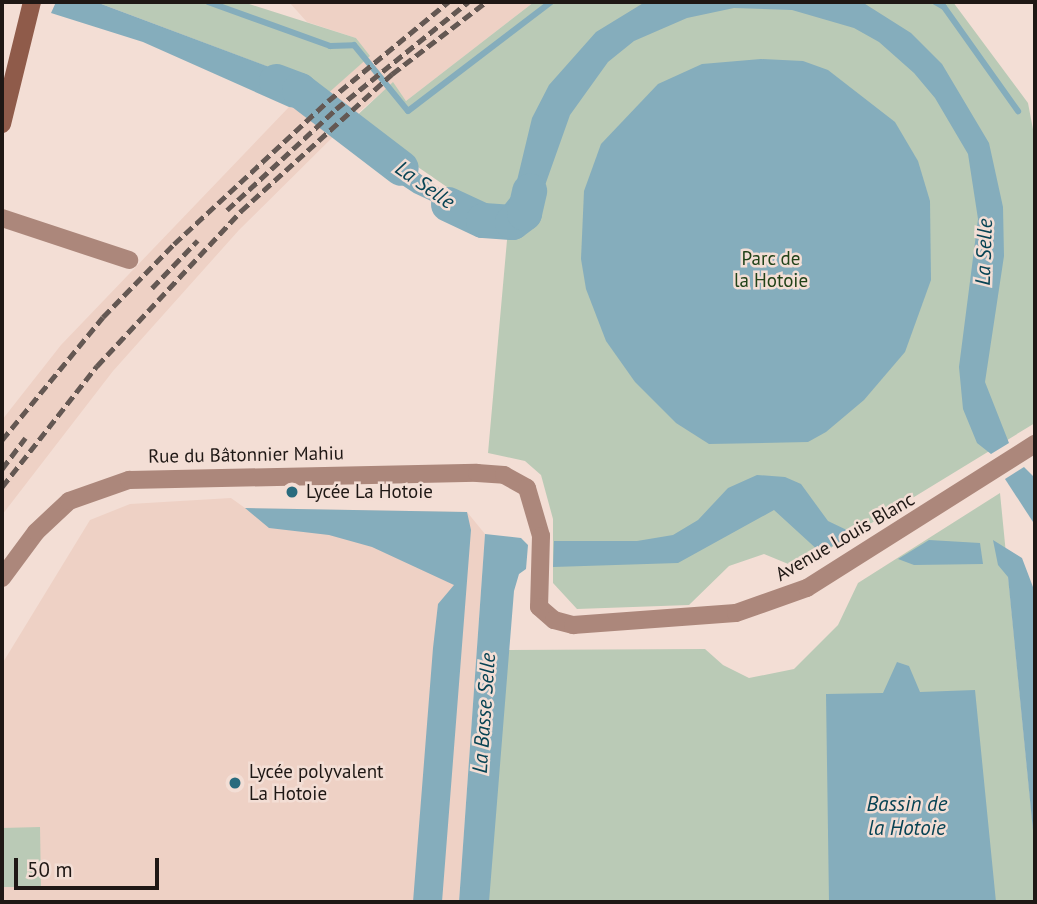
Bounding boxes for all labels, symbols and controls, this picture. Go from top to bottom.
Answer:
water label: La Selle [390,156,460,214]
water label: La Selle [970,218,998,286]
park label: Parc de la Hotoie [734,248,808,292]
street label: Rue du Bâtonnier Mahiu [148,442,344,468]
place label: Lycée La Hotoie [306,481,433,503]
marker: Lycée La Hotoie [284,484,300,500]
street label: Avenue Louis Blanc [771,488,919,586]
water label: La Basse Selle [467,652,501,774]
place label: Lycée polyvalent La Hotoie [249,761,384,805]
marker: Lycée polyvalent La Hotoie [227,775,243,791]
water label: Bassin de la Hotoie [866,791,948,841]
scale bar [18,844,163,888]
text: 50 m [27,856,73,883]

